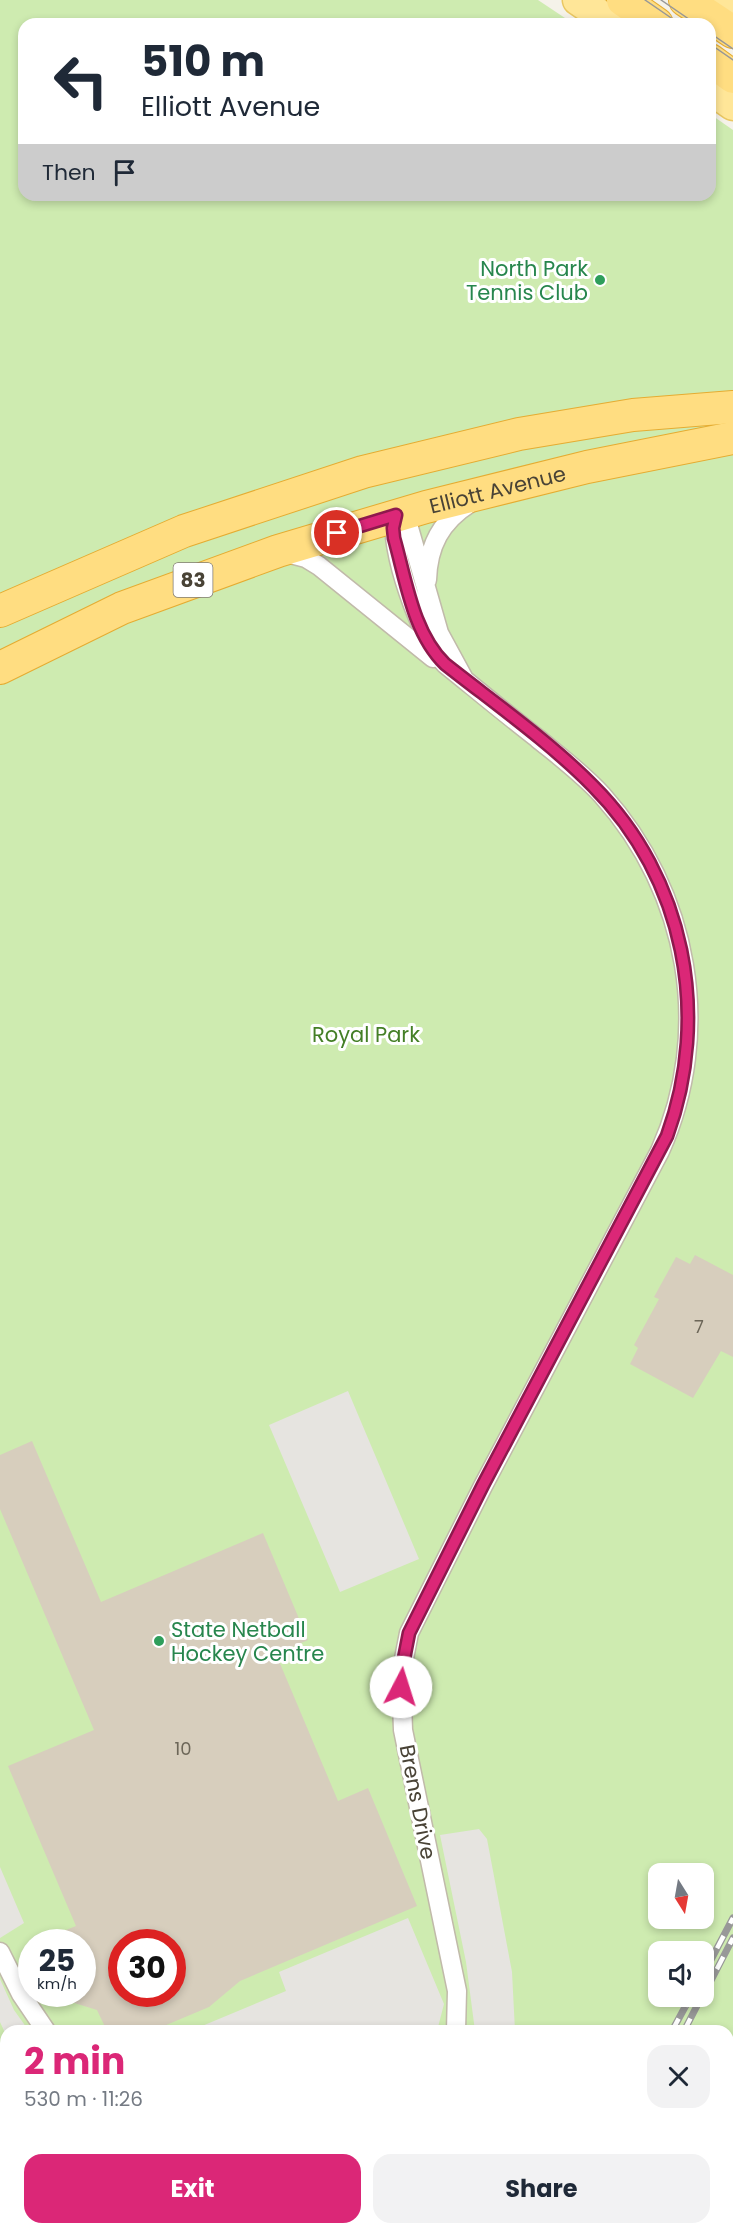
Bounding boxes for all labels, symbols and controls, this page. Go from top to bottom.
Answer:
text: 510 m [141,32,265,91]
icon: left [42,42,120,120]
text: Elliott Avenue [141,88,320,125]
icon: arrive [108,156,141,189]
text: Then [42,157,96,188]
place label: North Park Tennis Club [466,254,588,307]
marker: North Park Tennis Club [593,273,607,287]
street label: Elliott Avenue [426,458,569,520]
pin [311,507,362,558]
icon: arrive [320,516,353,549]
road number: 83 [174,563,212,597]
park label: Royal Park [312,1020,420,1049]
house number: 7 [694,1314,704,1339]
place label: State Netball Hockey Centre [171,1615,324,1668]
marker: State Netball Hockey Centre [152,1634,166,1648]
position arrow [369,1655,433,1719]
house number: 10 [174,1736,192,1761]
street label: Brens Drive [393,1742,443,1862]
north arrow [648,1863,714,1929]
map controls [648,1863,714,2007]
speed limit sign: 30 [108,1929,186,2007]
text: 25 [39,1939,75,1982]
button: sound [648,1941,714,2007]
text: km/h [37,1973,77,1994]
text: 2 min [24,2036,125,2087]
button: close [647,2045,710,2108]
text: 530 m · 11:26 [24,2085,143,2113]
button: Exit [24,2154,361,2223]
button: Share [373,2154,710,2223]

